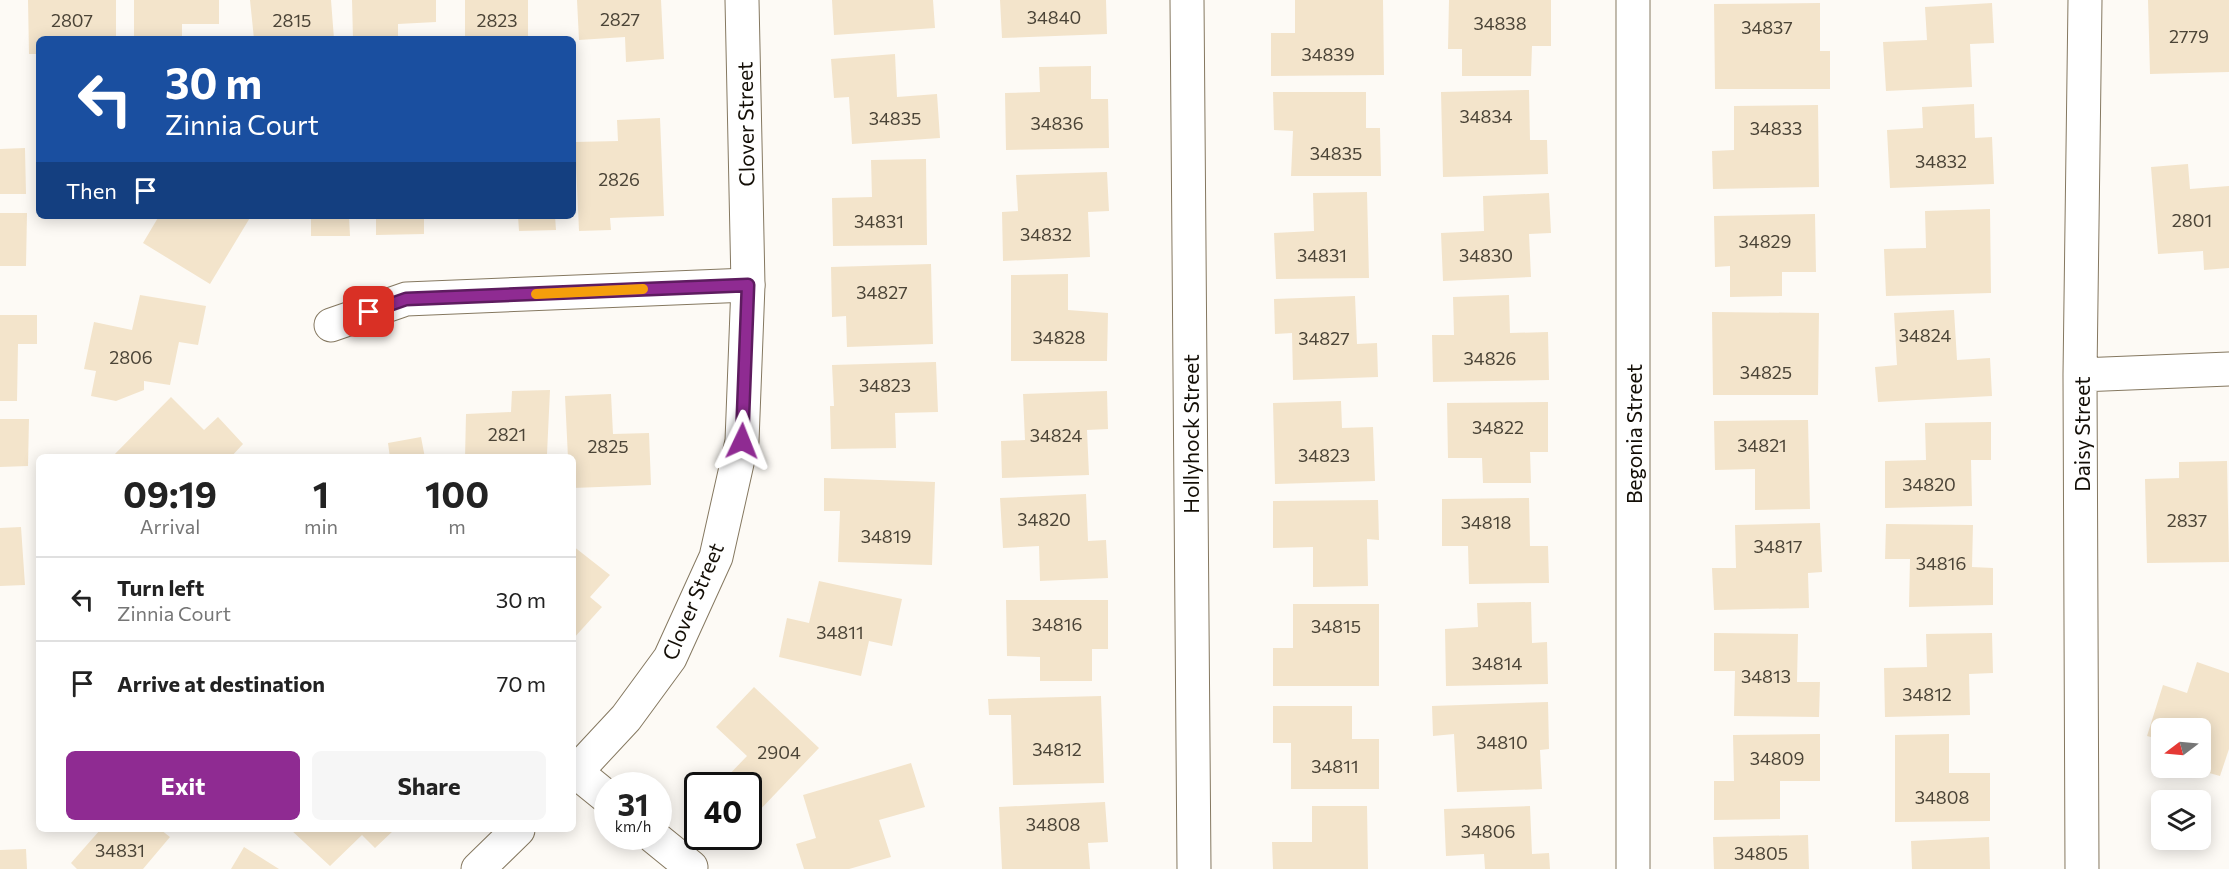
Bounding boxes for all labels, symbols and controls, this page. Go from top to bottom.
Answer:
house number: 34840 [1027,6,1081,28]
house number: 2827 [600,8,640,30]
house number: 2807 [51,9,93,31]
house number: 2815 [273,9,311,31]
house number: 2823 [476,9,518,31]
house number: 34838 [1473,12,1527,34]
house number: 34837 [1741,16,1793,38]
house number: 2779 [2169,25,2209,47]
house number: 34839 [1301,43,1355,65]
text: 30 m [165,56,262,108]
icon: left [66,60,144,138]
street label: Clover Street [731,61,759,187]
house number: 34834 [1459,105,1513,127]
house number: 34835 [869,107,921,129]
text: Zinnia Court [165,108,319,141]
house number: 34836 [1030,112,1084,134]
house number: 34833 [1750,117,1802,139]
house number: 34835 [1310,142,1362,164]
house number: 34832 [1915,150,1967,172]
house number: 2826 [598,168,640,190]
icon: arrive [129,174,162,207]
text: Then [66,177,117,204]
house number: 2801 [2172,209,2212,231]
house number: 34831 [854,210,904,232]
house number: 34832 [1020,223,1072,245]
house number: 34829 [1739,230,1791,252]
house number: 34831 [1297,244,1347,266]
house number: 34830 [1459,244,1513,266]
house number: 34827 [856,281,908,303]
pin [343,286,394,337]
icon: arrive [352,295,385,328]
house number: 34824 [1899,324,1951,346]
house number: 34828 [1033,326,1085,348]
house number: 34827 [1298,327,1350,349]
house number: 2806 [109,346,153,368]
house number: 34826 [1464,347,1516,369]
street label: Hollyhock Street [1178,354,1203,514]
house number: 34825 [1740,361,1792,383]
street label: Begonia Street [1621,364,1646,504]
house number: 34823 [859,374,911,396]
street label: Daisy Street [2069,376,2094,492]
position arrow [710,409,774,473]
house number: 34822 [1472,416,1524,438]
house number: 2821 [488,423,526,445]
house number: 34824 [1030,424,1082,446]
house number: 34821 [1737,434,1787,456]
house number: 2825 [587,435,629,457]
house number: 34823 [1298,444,1350,466]
text: 09:19 [123,471,217,515]
text: 1 [313,471,329,515]
text: 100 [425,471,489,515]
house number: 34820 [1902,473,1956,495]
house number: 34820 [1017,508,1071,530]
house number: 2837 [2167,509,2207,531]
house number: 34818 [1461,511,1511,533]
text: Arrival [140,514,200,538]
text: min [304,514,338,538]
text: m [448,514,466,538]
house number: 34819 [861,525,911,547]
house number: 34817 [1753,535,1803,557]
street label: Clover Street [656,539,728,663]
house number: 34816 [1916,552,1966,574]
text: Turn left [117,574,204,601]
icon: left [66,583,99,616]
text: 30 m [496,586,546,613]
text: Zinnia Court [117,601,231,625]
house number: 34816 [1032,613,1082,635]
house number: 34815 [1311,615,1361,637]
house number: 34811 [816,621,864,643]
house number: 34814 [1472,652,1522,674]
house number: 34813 [1741,665,1791,687]
icon: arrive [66,667,99,700]
text: Arrive at destination [117,670,325,697]
text: 70 m [497,670,546,697]
house number: 34812 [1902,683,1952,705]
north arrow [2151,718,2211,778]
map controls [2151,718,2211,850]
house number: 34810 [1476,731,1528,753]
house number: 34812 [1032,738,1082,760]
house number: 2904 [757,741,801,763]
house number: 34809 [1750,747,1804,769]
button: Exit [66,751,300,820]
button: Share [312,751,546,820]
house number: 34811 [1311,755,1359,777]
speed limit sign: 40 [684,772,762,850]
text: 31 [617,785,649,822]
house number: 34808 [1915,786,1969,808]
button: layers [2151,790,2211,850]
house number: 34808 [1026,813,1080,835]
text: km/h [615,817,651,835]
house number: 34806 [1461,820,1515,842]
house number: 34831 [95,839,145,861]
house number: 34805 [1734,842,1788,864]

